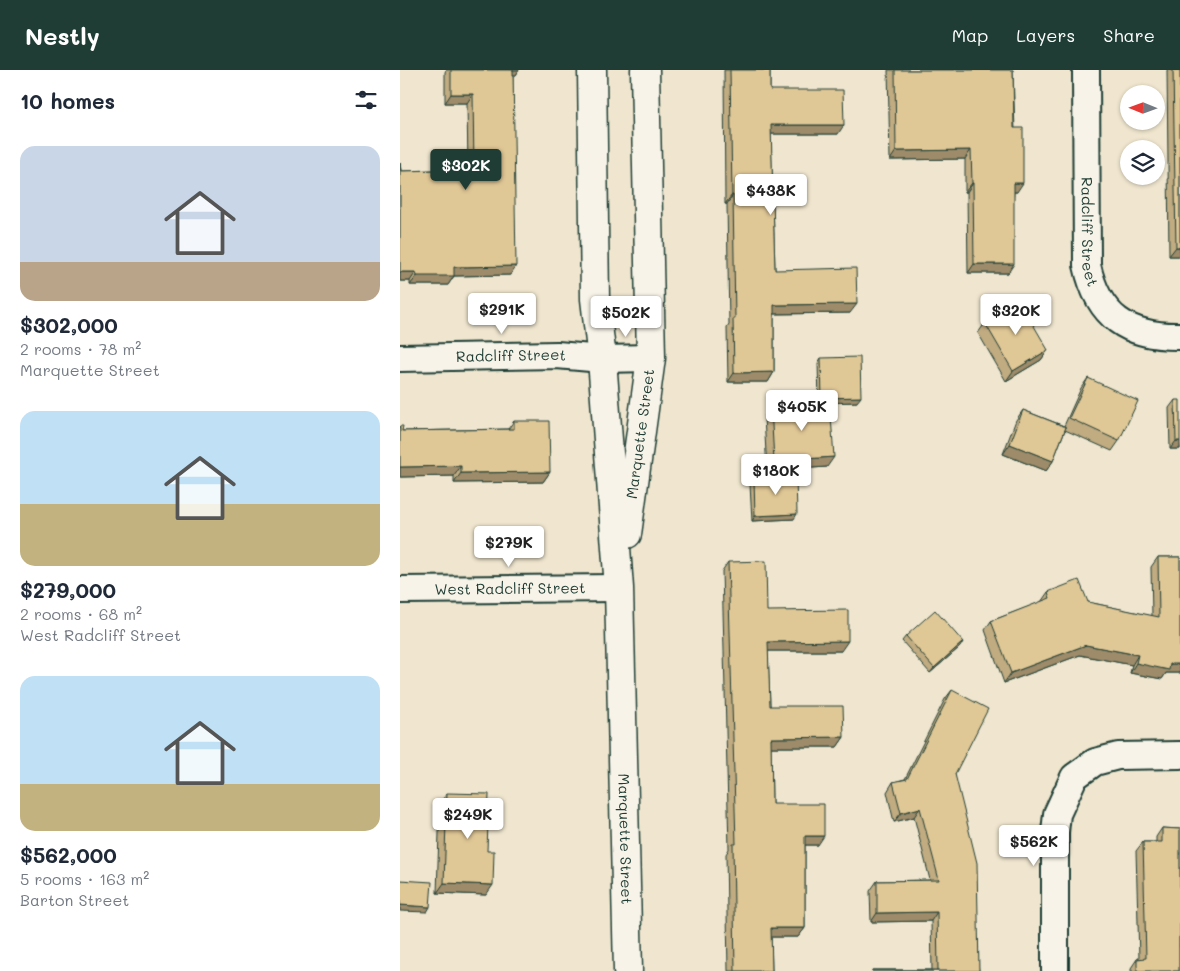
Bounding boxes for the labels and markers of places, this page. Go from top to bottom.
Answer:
pin: $302K [431,148,501,191]
pin: $438K [736,174,806,216]
pin: $291K [467,292,537,335]
pin: $320K [981,294,1051,336]
pin: $502K [591,296,661,338]
pin: $405K [767,390,837,432]
pin: $180K [741,454,811,496]
pin: $279K [474,526,544,568]
pin: $249K [433,798,503,840]
pin: $562K [999,824,1069,867]

